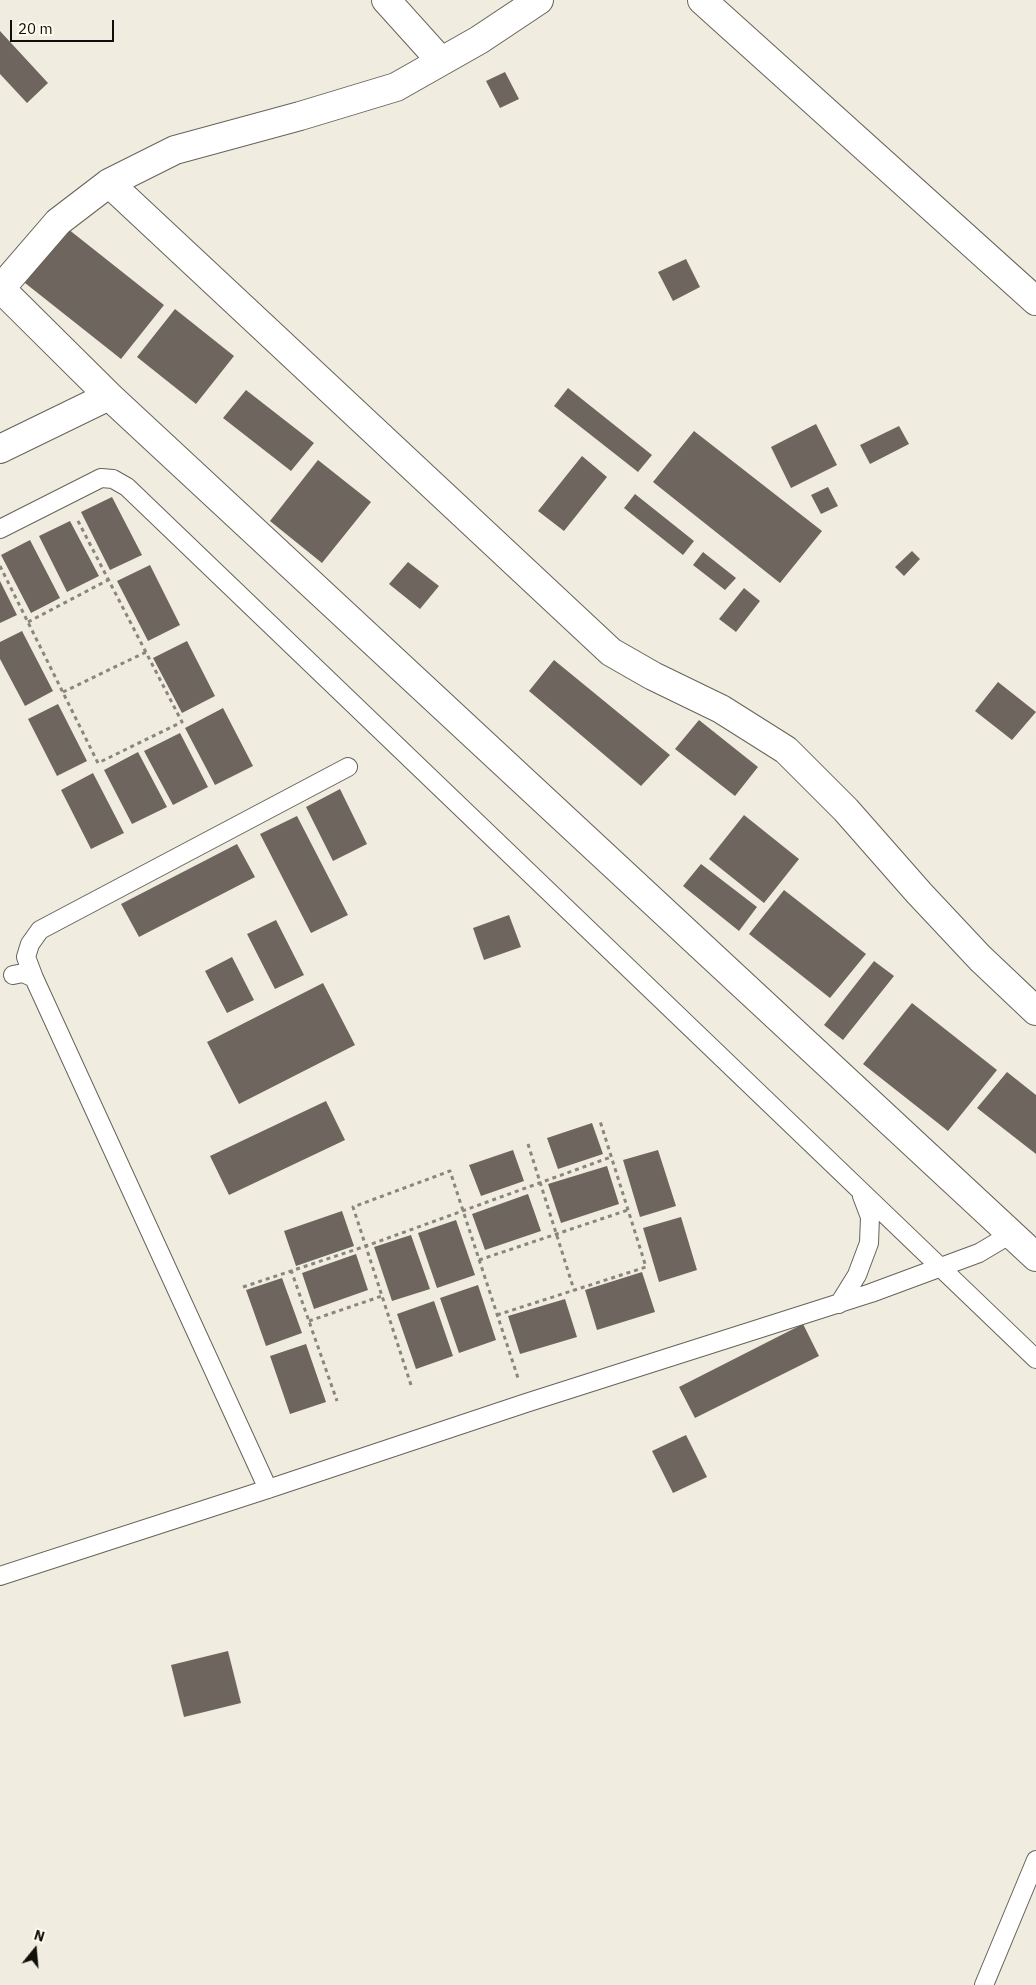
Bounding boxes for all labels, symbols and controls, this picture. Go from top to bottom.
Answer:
scale bar [12,10,116,42]
text: 20 m [18,19,53,38]
north arrow [10,1925,60,1975]
text: N [32,1926,47,1946]

